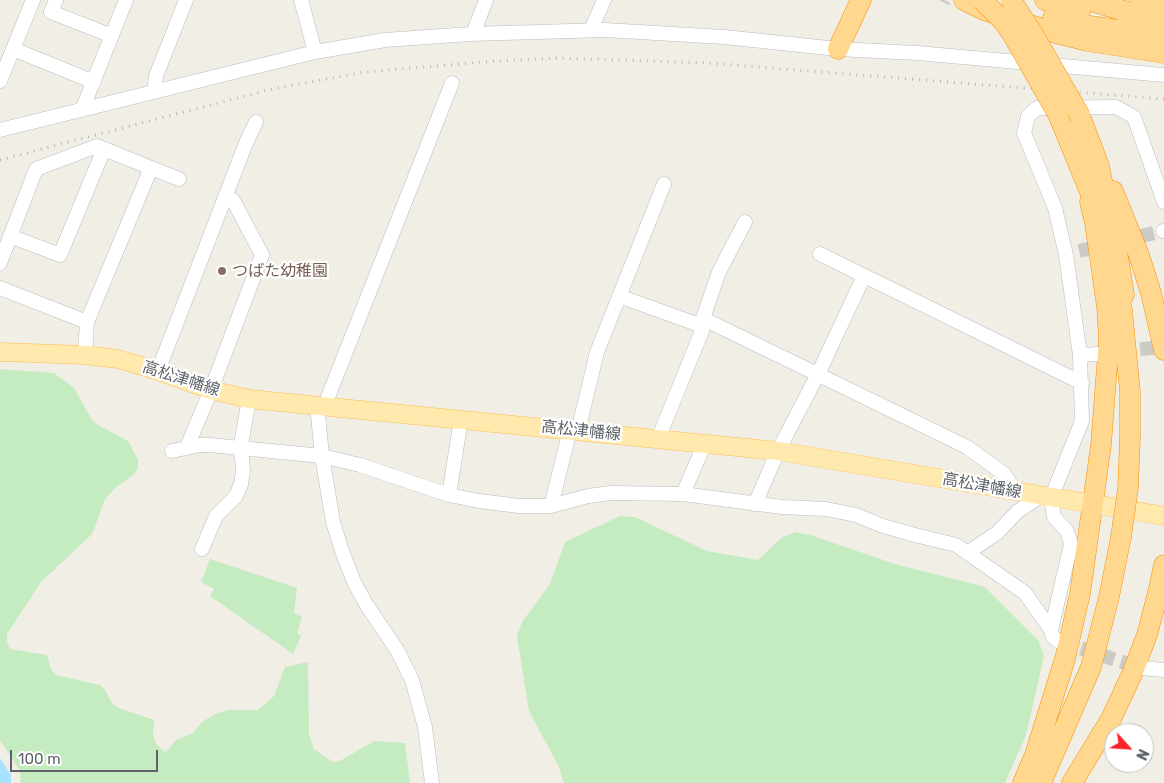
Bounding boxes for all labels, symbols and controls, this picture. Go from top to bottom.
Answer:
place label: つばた幼稚園 [232,261,328,281]
marker: つばた幼稚園 [216,265,228,277]
street label: 高松津幡線 [140,358,222,400]
street label: 高松津幡線 [540,417,622,445]
street label: 高松津幡線 [941,470,1023,502]
north arrow [1104,723,1154,773]
scale bar [12,740,160,772]
text: N [1132,746,1152,763]
text: 100 m [18,750,60,768]

